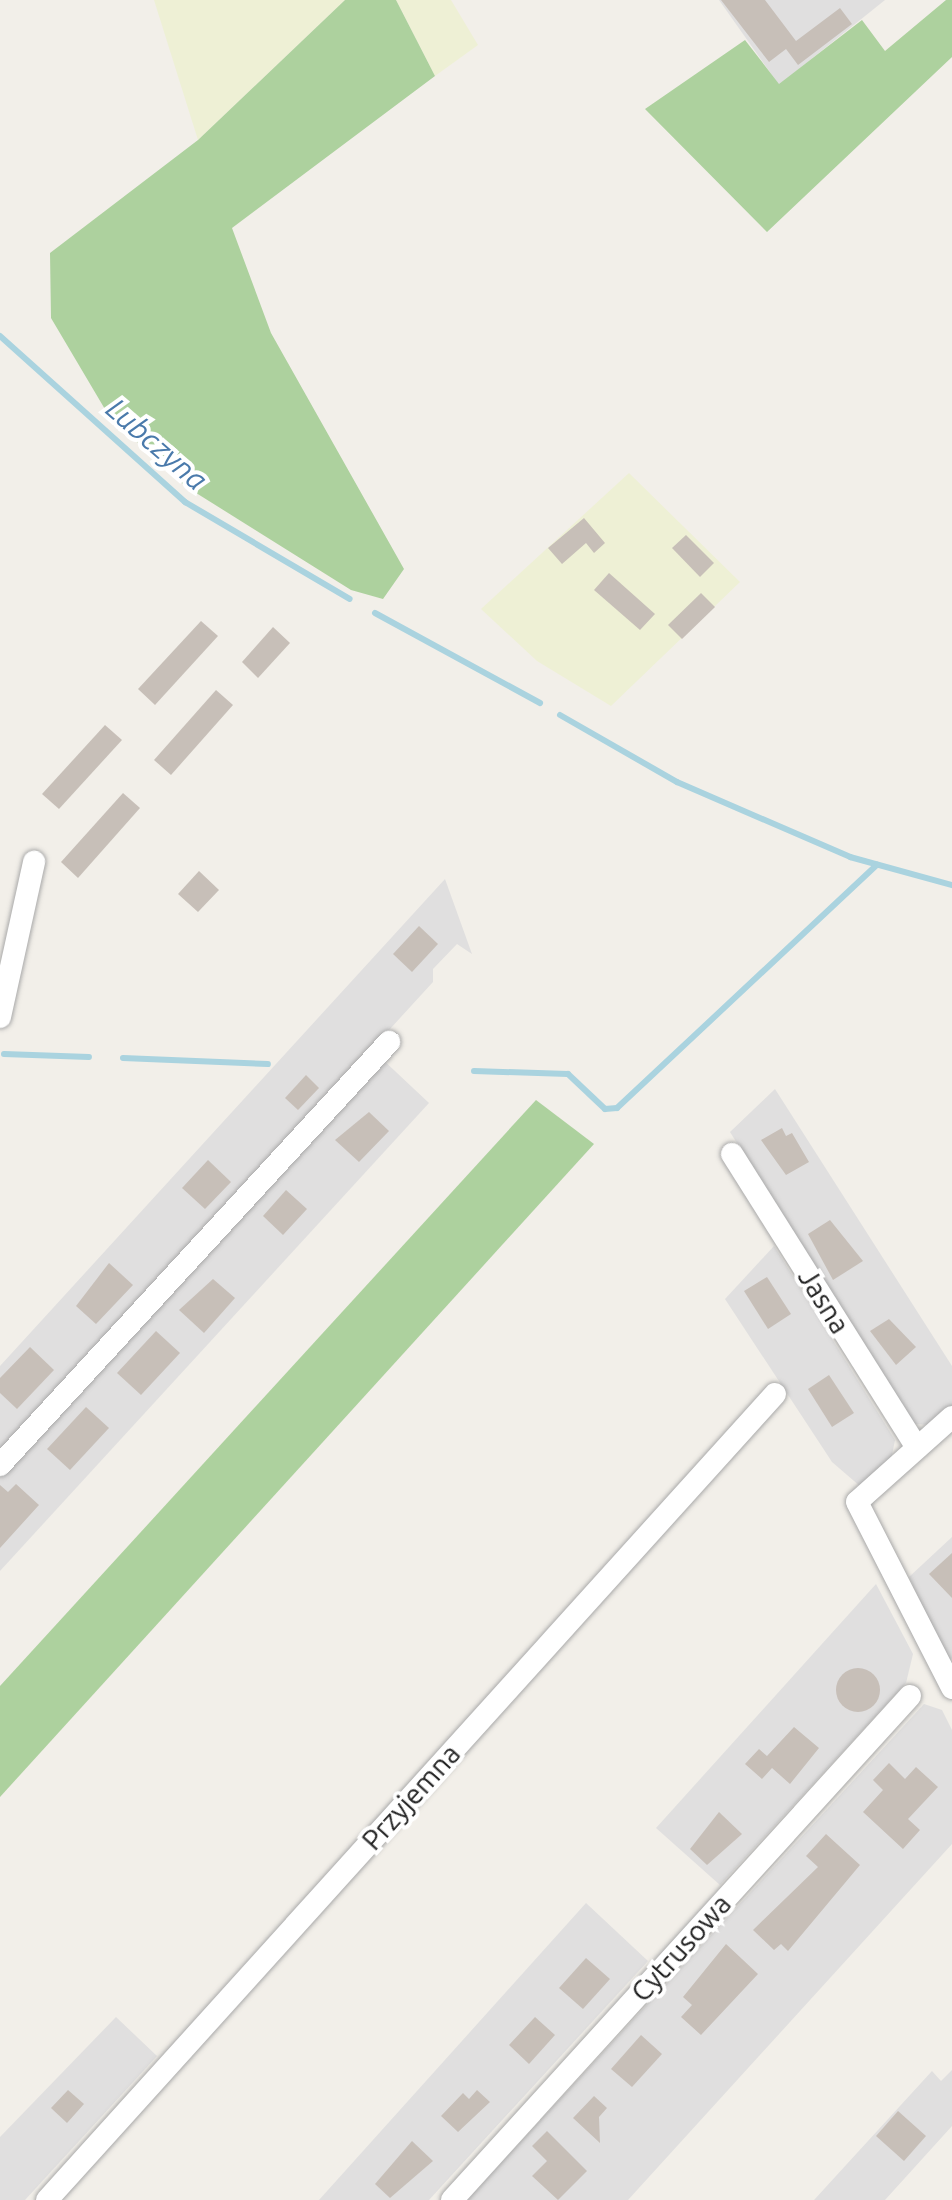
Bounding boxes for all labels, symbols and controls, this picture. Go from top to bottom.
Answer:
water label: Lubczyna [99,390,215,498]
street label: Jasna [791,1262,857,1340]
street label: Przyjemna [355,1737,467,1857]
street label: Cytrusowa [624,1887,738,2009]

